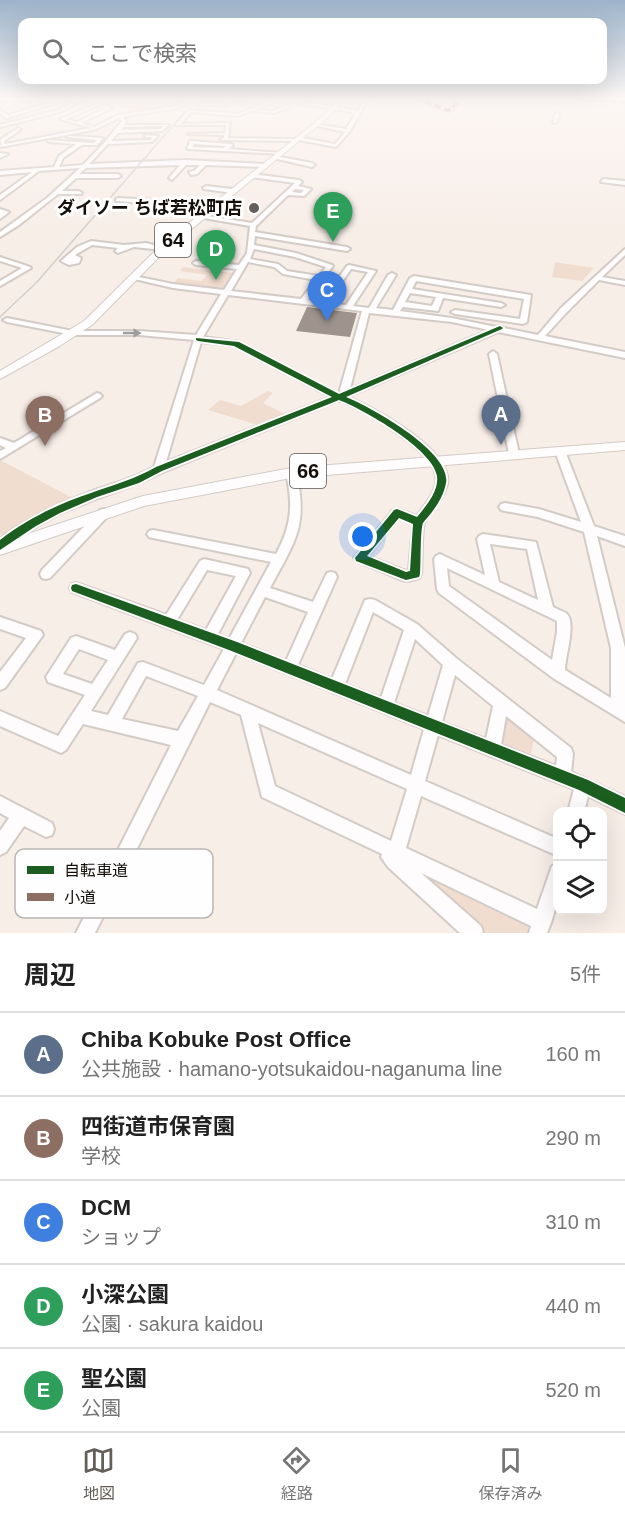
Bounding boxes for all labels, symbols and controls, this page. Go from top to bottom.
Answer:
search box [18,18,607,84]
icon: search [39,35,72,68]
text: ここで検索 [87,41,197,66]
pin: E [314,192,352,242]
place label: ダイソー ちば若松町店 [57,198,242,218]
marker: ダイソー ちば若松町店 [247,201,261,215]
road number: 64 [155,223,191,257]
pin: D [196,230,236,280]
pin: C [308,272,346,321]
one-way arrow [122,328,141,338]
pin: B [26,396,64,446]
pin: A [482,396,520,445]
road number: 66 [290,454,326,488]
your location [348,522,377,551]
map controls [553,807,607,915]
button: locate [553,807,607,861]
legend [15,849,213,918]
button: layers [553,861,607,915]
text: 自転車道 [64,862,128,879]
text: 小道 [64,889,96,906]
text: 周辺 [24,960,76,990]
text: 5件 [570,963,601,985]
text: Chiba Kobuke Post Office [81,1027,351,1052]
text: A [36,1043,51,1065]
text: 160 m [545,1043,601,1065]
text: 公共施設 · hamano-yotsukaidou-naganuma line [81,1058,502,1080]
text: 四街道市保育園 [81,1114,235,1139]
text: B [36,1127,51,1149]
text: 290 m [545,1127,601,1149]
text: 学校 [81,1145,121,1167]
text: DCM [81,1195,131,1220]
text: C [36,1211,51,1233]
text: 310 m [545,1211,601,1233]
text: ショップ [81,1226,161,1248]
text: 小深公園 [81,1282,169,1307]
text: D [36,1295,51,1317]
text: 440 m [545,1295,601,1317]
text: 公園 · sakura kaidou [81,1313,263,1335]
text: 聖公園 [81,1366,147,1391]
text: E [37,1379,50,1401]
text: 520 m [545,1379,601,1401]
text: 公園 [81,1397,121,1419]
tab: 地図 [82,1444,115,1504]
tab: 経路 [280,1444,313,1504]
tab: 保存済み [478,1444,542,1504]

